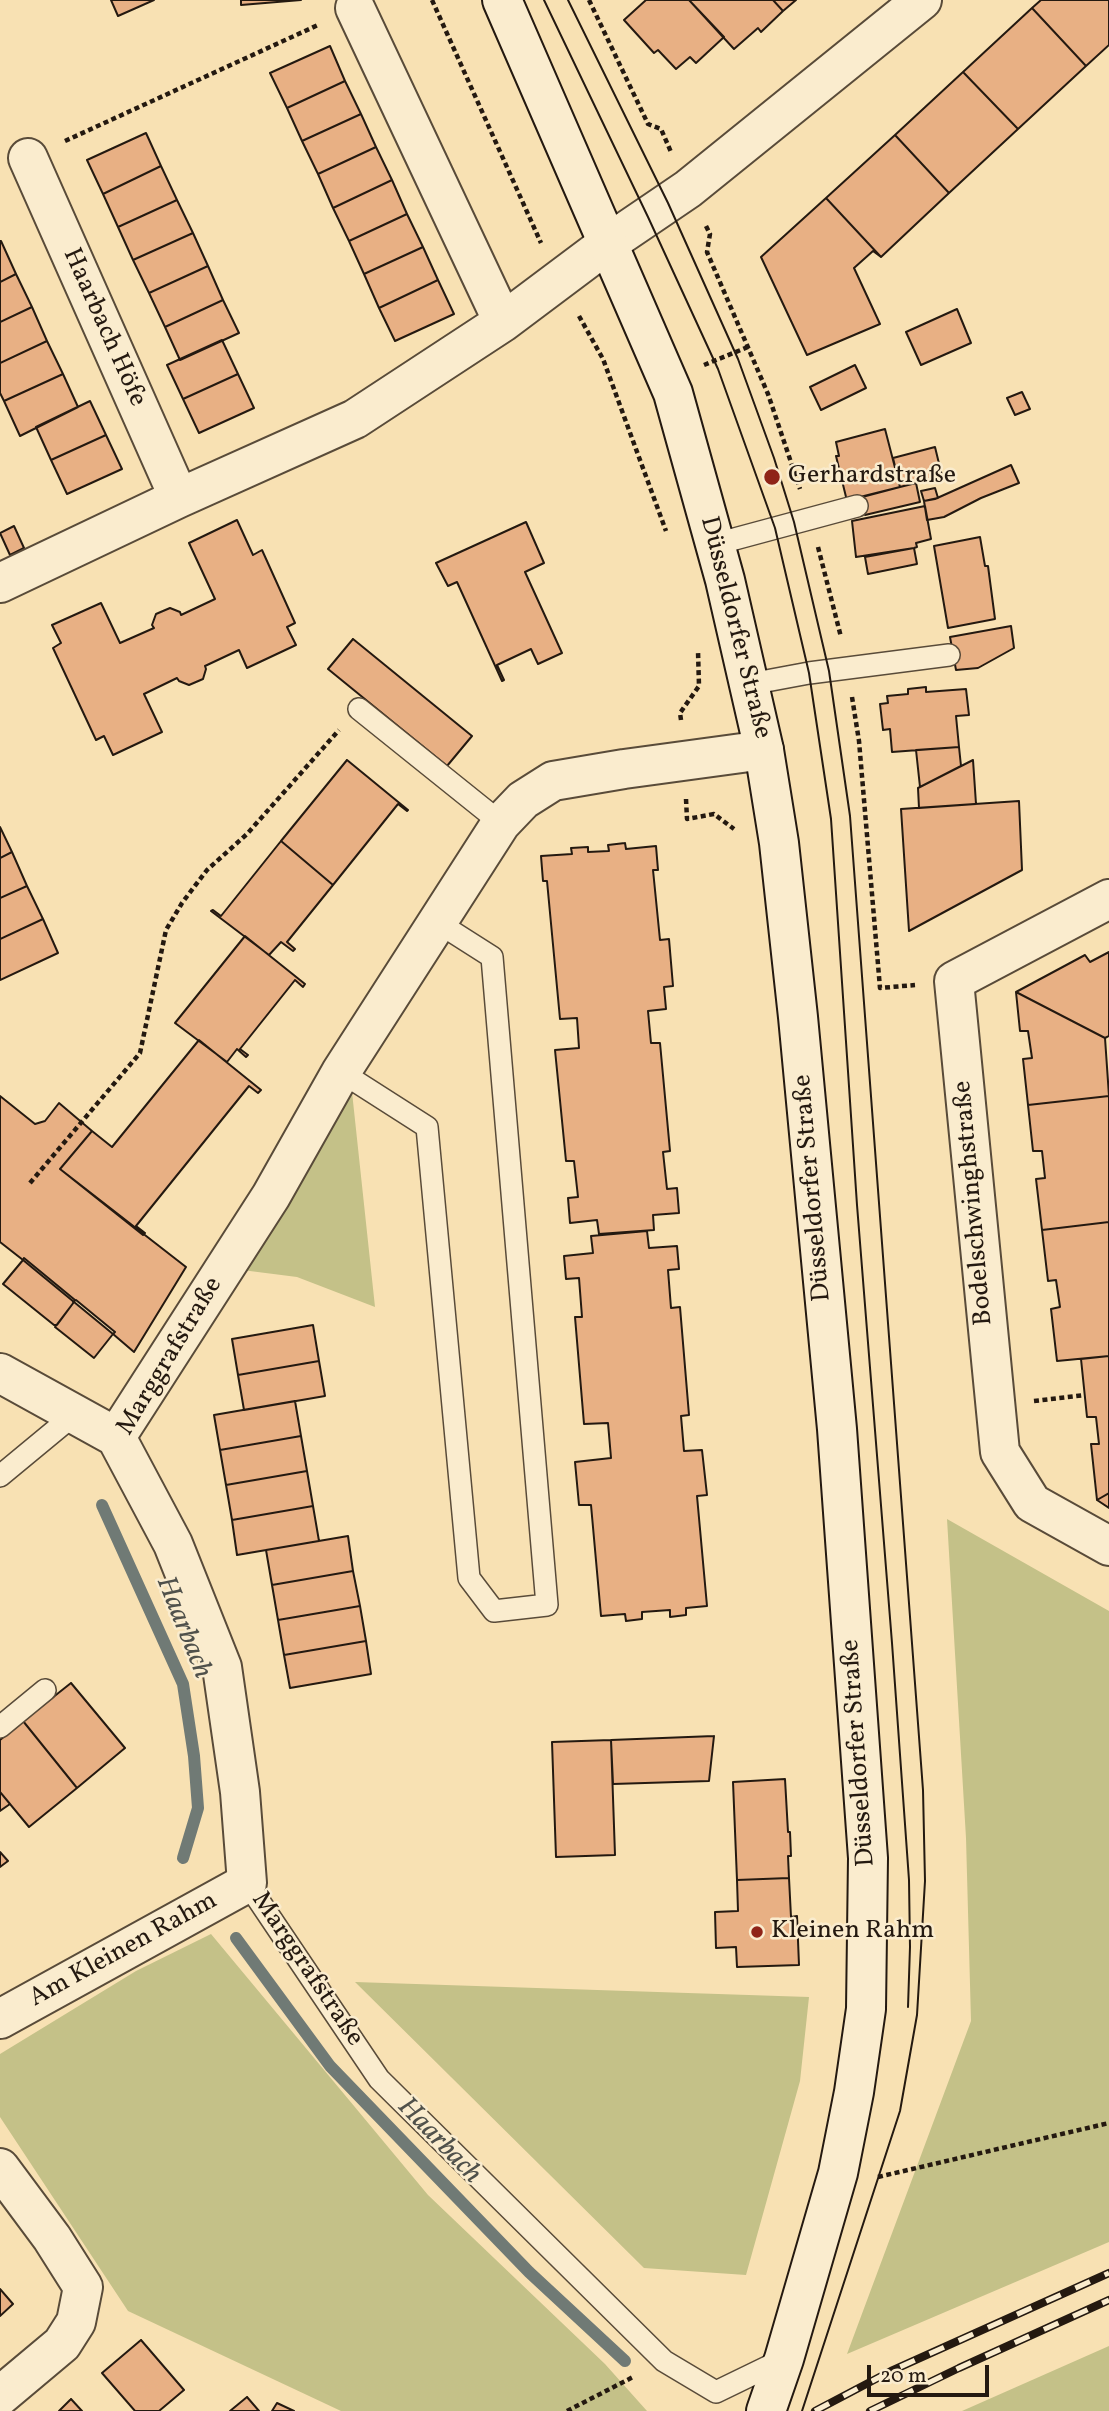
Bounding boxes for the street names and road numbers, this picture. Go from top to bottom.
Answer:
street label: Haarbach Höfe [54,244,152,412]
street label: Düsseldorfer Straße [691,514,777,742]
street label: Düsseldorfer Straße [789,1073,839,1303]
street label: Bodelschwinghstraße [949,1079,1001,1327]
street label: Marggrafstraße [111,1272,231,1442]
street label: Düsseldorfer Straße [836,1638,884,1868]
street label: Am Kleinen Rahm [25,1886,223,2016]
street label: Marggrafstraße [243,1887,369,2053]

